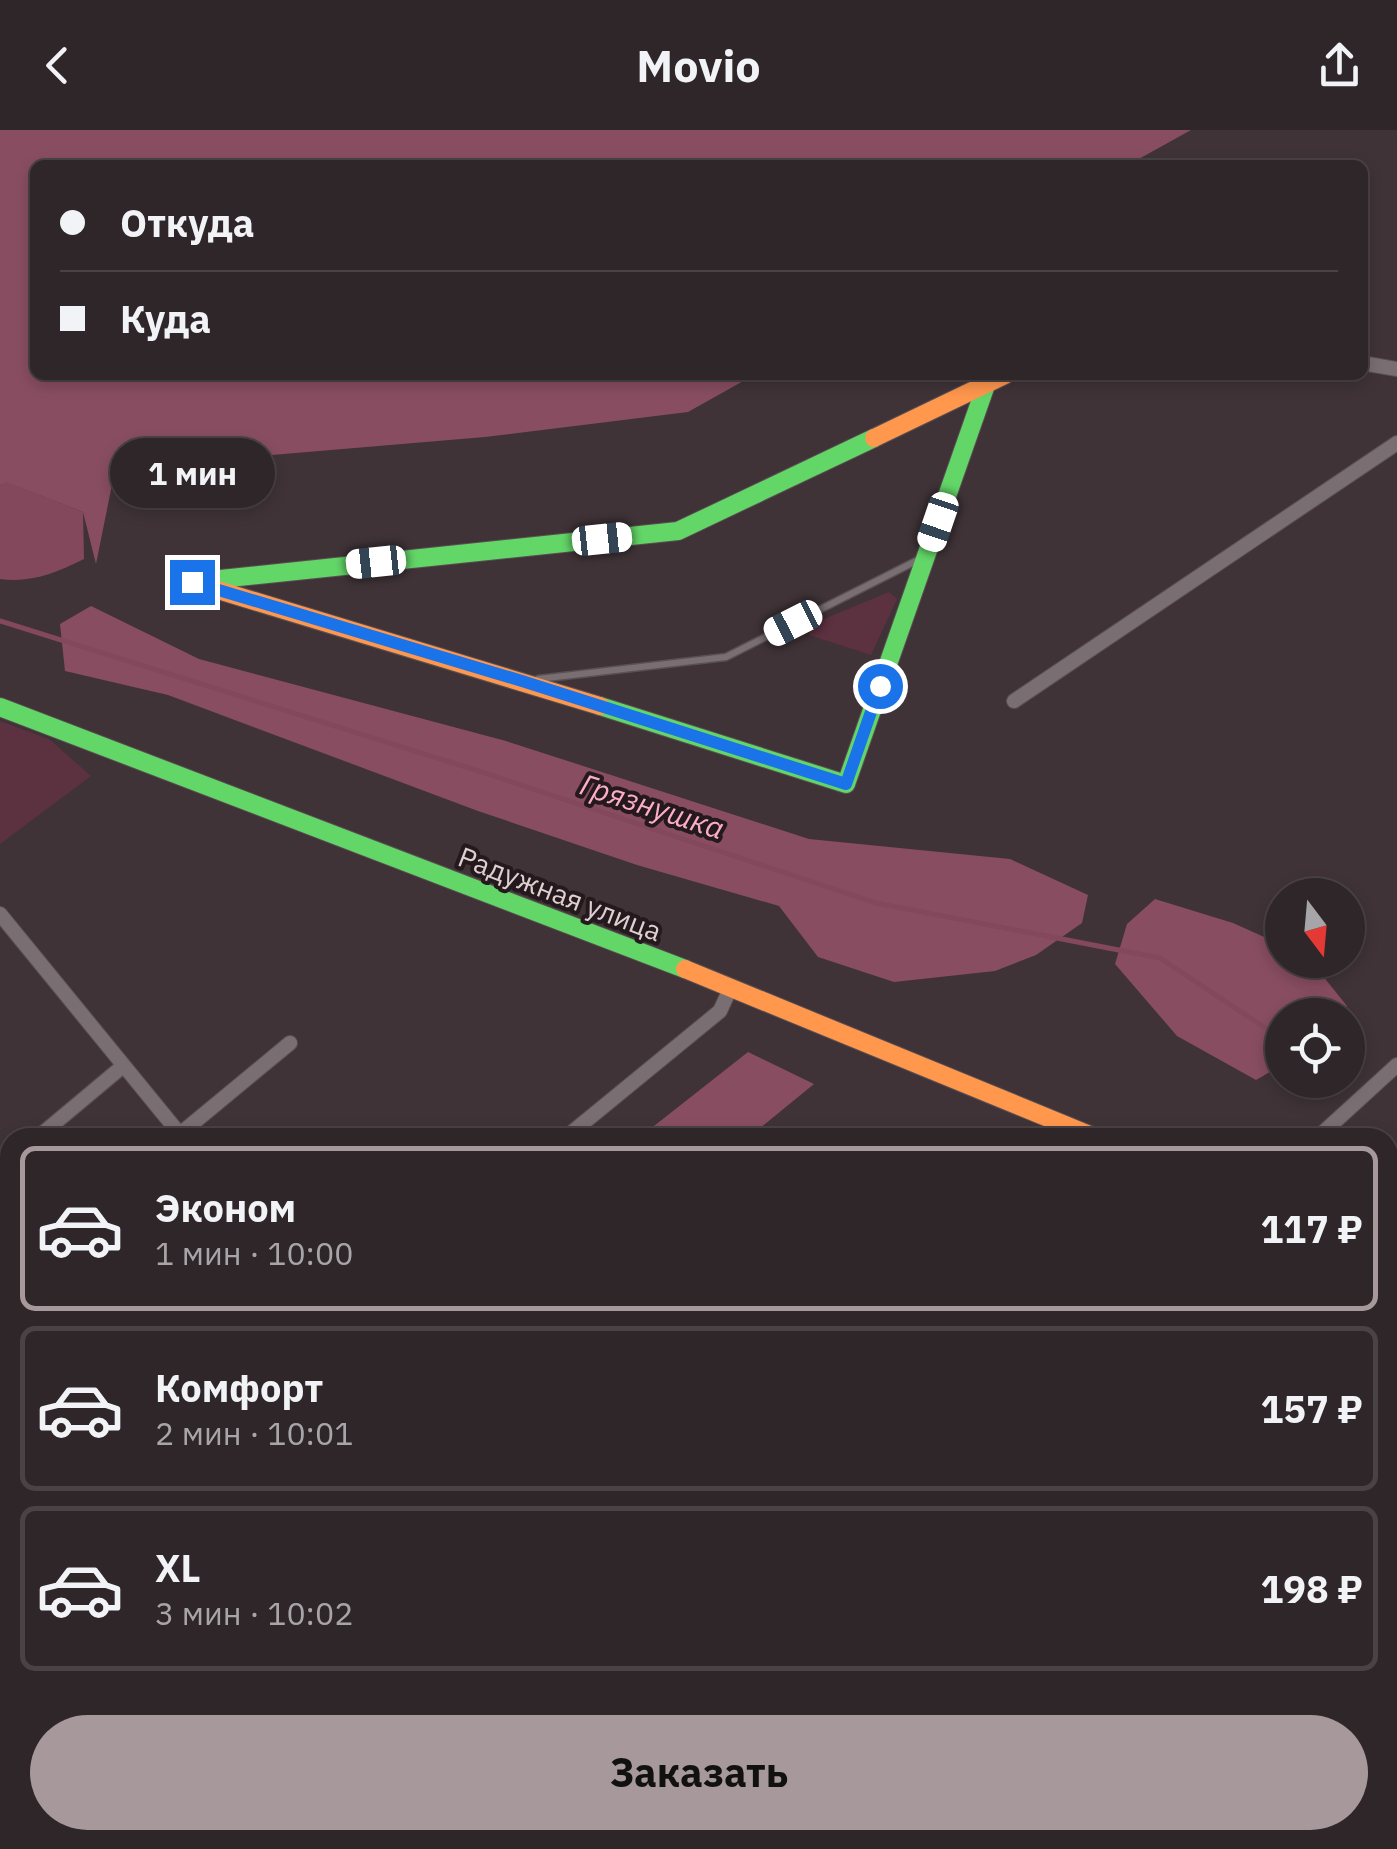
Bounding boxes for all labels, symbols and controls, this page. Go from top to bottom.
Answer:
text: Movio [636,36,761,94]
icon: back [30,38,85,93]
icon: share [1312,38,1367,93]
text: Откуда [120,198,254,247]
text: Куда [120,294,211,343]
callout: 1 мин [110,437,274,507]
text: 1 мин [148,452,237,494]
car [914,489,962,555]
car [571,521,633,557]
car [345,544,407,580]
route end [170,560,215,605]
car [759,596,827,650]
route start [858,664,903,709]
water label: Грязнушка [576,764,729,847]
street label: Радужная улица [453,838,667,949]
north arrow [1265,878,1365,978]
map controls [1265,878,1365,1098]
button: locate [1265,998,1365,1098]
text: Эконом [155,1183,296,1232]
icon: car [35,1184,125,1274]
text: 117 ₽ [1261,1204,1363,1253]
text: 1 мин · 10:00 [155,1232,353,1274]
text: Комфорт [155,1363,323,1412]
icon: car [35,1364,125,1454]
text: 157 ₽ [1261,1384,1363,1433]
text: 2 мин · 10:01 [155,1412,353,1454]
text: XL [155,1543,201,1592]
icon: car [35,1544,125,1634]
text: 198 ₽ [1261,1564,1363,1613]
text: 3 мин · 10:02 [155,1592,353,1634]
button: Заказать [30,1715,1368,1830]

